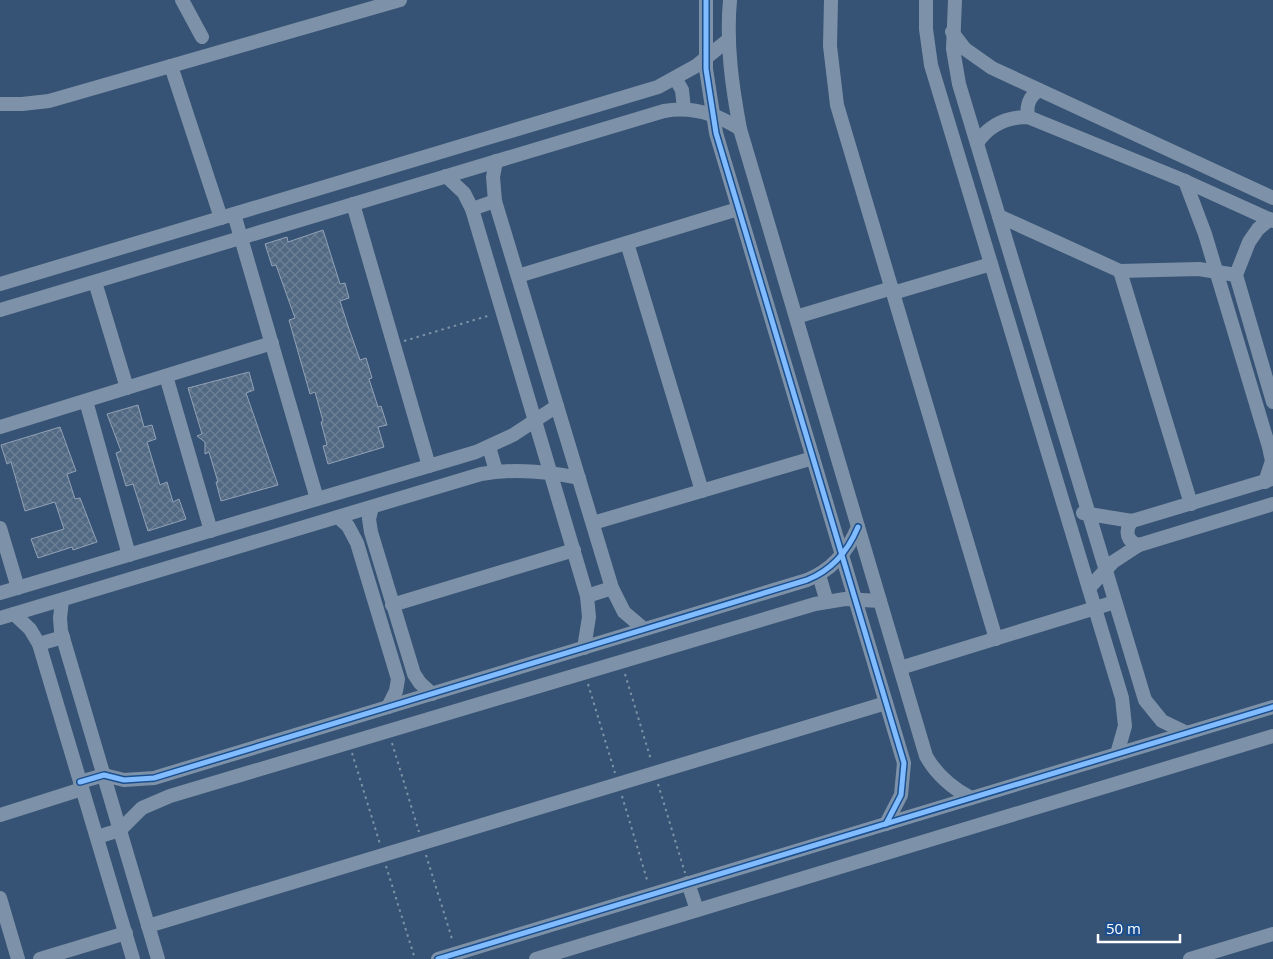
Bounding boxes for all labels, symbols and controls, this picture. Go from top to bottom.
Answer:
scale bar [1098,912,1180,944]
text: 50 m [1106,918,1141,938]

